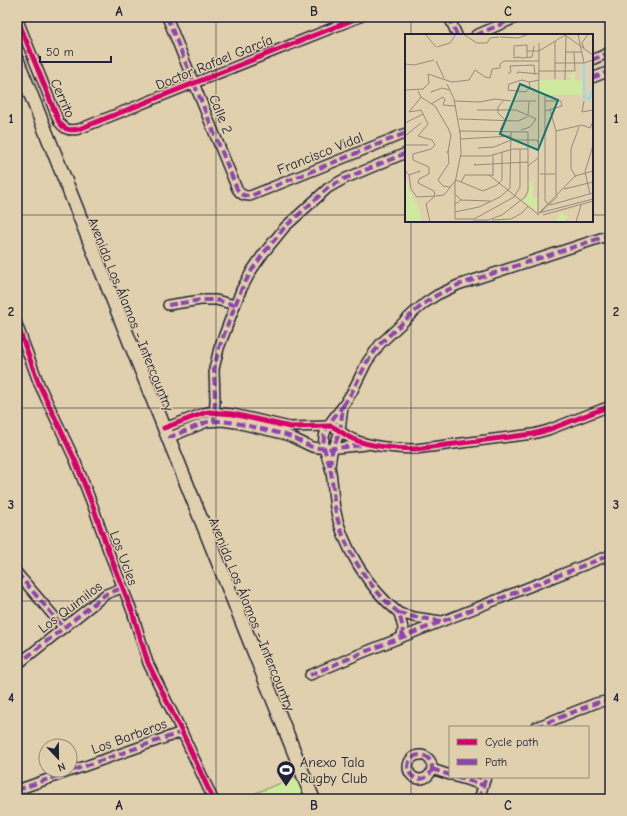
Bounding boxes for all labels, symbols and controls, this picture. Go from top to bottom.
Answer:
text: A [115,4,123,19]
text: B [310,4,318,19]
text: C [504,4,512,19]
street label: Doctor Rafael García [153,31,275,94]
inset map [405,34,593,222]
scale bar [40,38,111,64]
text: 50 m [46,45,74,59]
street label: Cerrito [46,76,79,120]
street label: Calle 2 [205,92,236,136]
text: 1 [8,111,14,126]
text: 1 [613,111,619,126]
street label: Francisco Vidal [275,128,366,178]
street label: Avenida Los Álamos - Intercountry [84,215,178,414]
text: 2 [8,304,14,319]
text: 2 [613,304,619,319]
text: 3 [8,497,14,512]
text: 3 [613,497,619,512]
street label: Avenida Los Álamos - Intercountry [205,515,299,714]
street label: Los Ucles [106,529,141,588]
street label: Los Quimilos [35,578,106,637]
text: 4 [8,690,14,705]
text: 4 [613,690,619,705]
street label: Los Barberos [89,715,169,758]
legend [449,726,589,778]
text: Cycle path [485,735,538,749]
north arrow [38,738,78,778]
place label: Anexo Tala Rugby Club [300,754,368,787]
text: Path [485,755,507,769]
text: N [56,759,67,774]
sports icon: Anexo Tala Rugby Club [275,759,297,787]
text: A [115,798,123,813]
text: B [310,798,318,813]
text: C [504,798,512,813]

